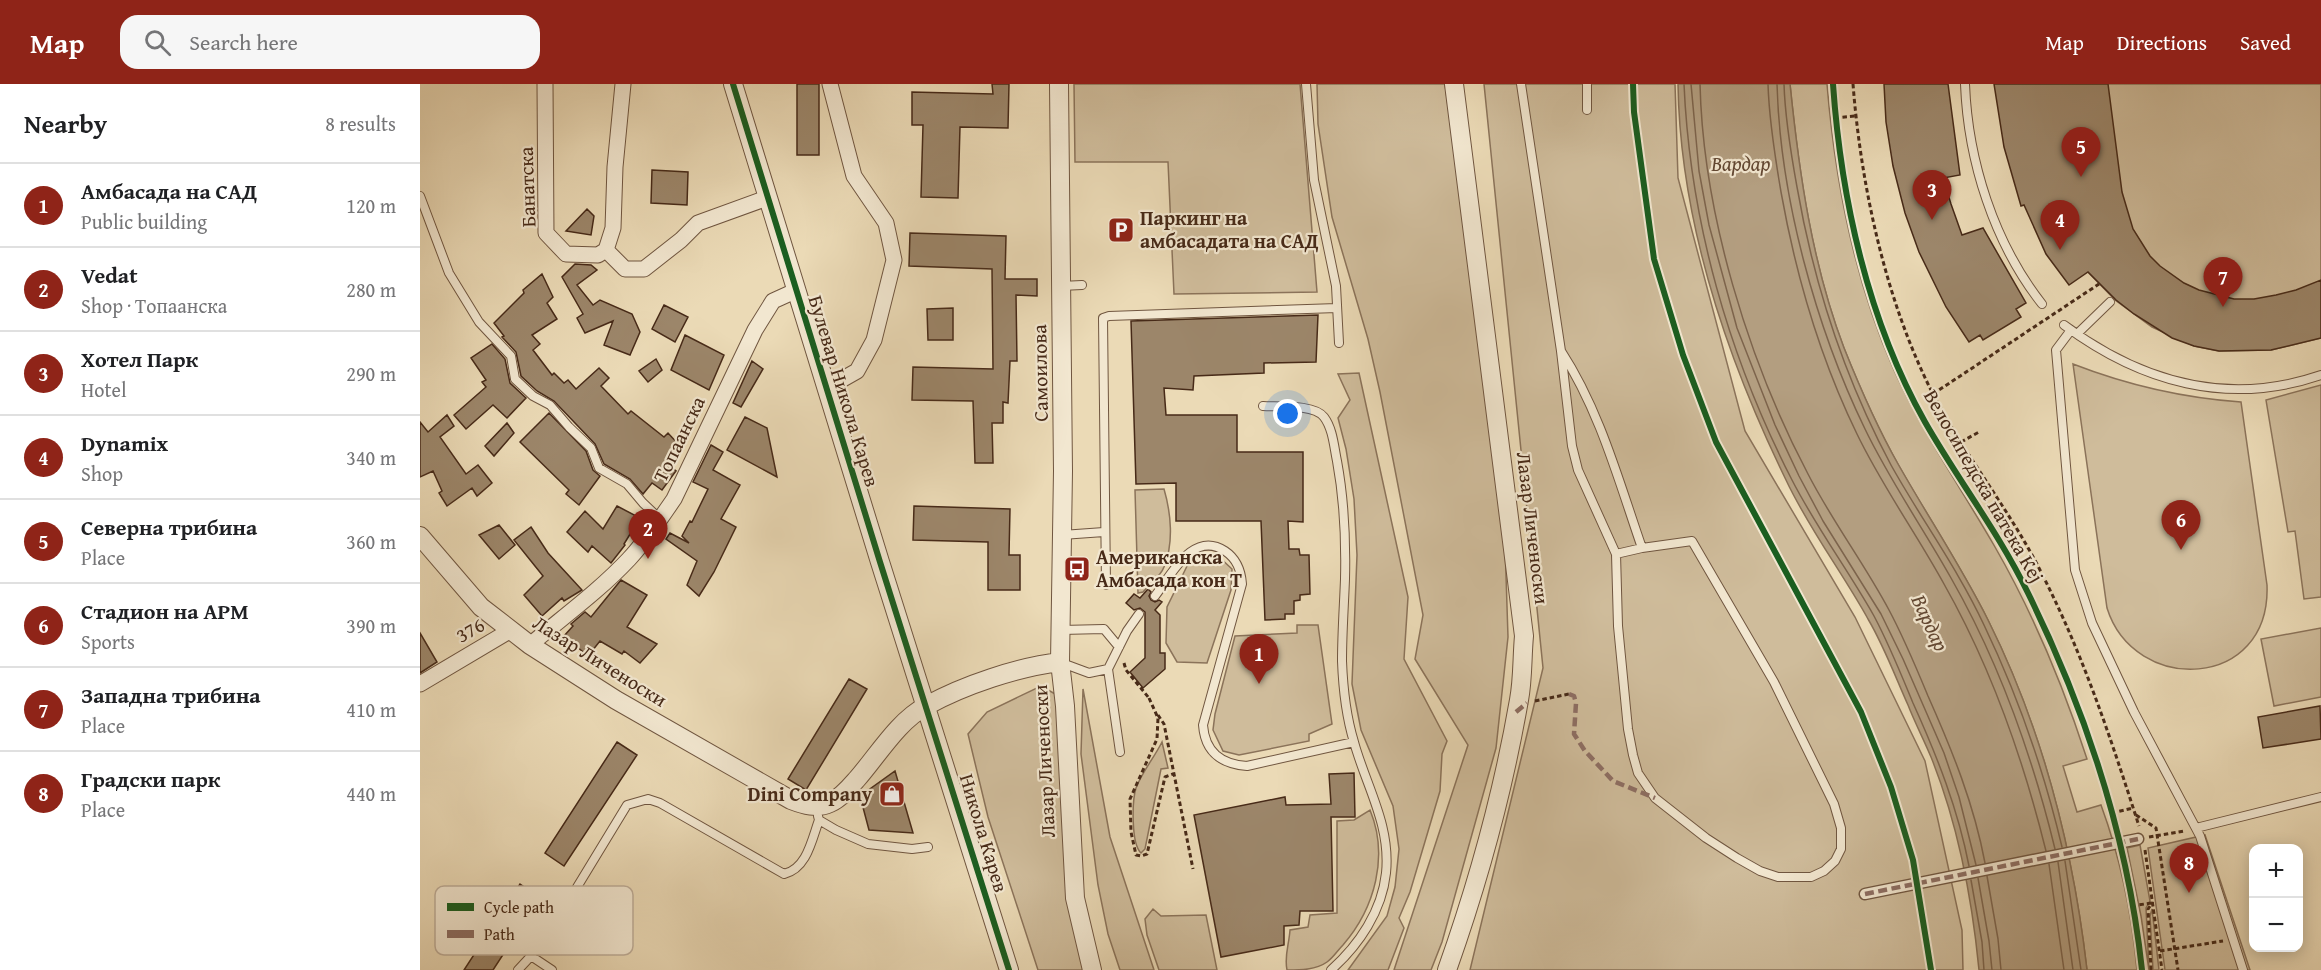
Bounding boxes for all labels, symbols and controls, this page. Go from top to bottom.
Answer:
search box [120,15,540,69]
text: Map [30,22,84,63]
icon: search [141,26,174,59]
text: Search here [189,26,298,58]
text: Map [2045,27,2084,58]
text: Directions [2117,27,2207,58]
text: Saved [2240,27,2291,58]
text: Nearby [24,104,107,143]
text: 8 results [325,109,396,138]
pin: 5 [2062,128,2100,177]
street label: Банатска [511,146,542,228]
water label: Вардар [1710,148,1771,179]
pin: 3 [1912,170,1952,220]
text: Амбасада на САД [81,175,257,207]
text: 1 [38,191,49,220]
text: 120 m [346,191,396,220]
pin: 4 [2040,200,2080,250]
place label: Паркинг на амбасадата на САД [1140,203,1319,255]
text: Public building [81,207,207,236]
parking icon: Паркинг на амбасадата на САД [1106,215,1136,245]
pin: 7 [2204,258,2242,307]
text: Vedat [81,259,137,291]
text: 2 [38,275,49,304]
text: 280 m [346,275,396,304]
text: Shop · Топаанска [81,291,227,320]
street label: Булевар Никола Карев [802,292,887,490]
street label: Самоилова [1024,324,1055,422]
text: Хотел Парк [81,343,198,375]
text: 3 [38,359,49,388]
text: 290 m [346,359,396,388]
text: Hotel [81,375,127,404]
street label: Велосипедска патека Кеј [1917,384,2052,588]
street label: Топаанска [645,391,712,487]
your location [1273,399,1302,428]
text: Dynamix [81,427,168,459]
text: 4 [38,443,49,472]
text: 340 m [346,443,396,472]
street label: Лазар Личеноски [1510,450,1557,606]
text: Shop [81,459,123,488]
pin: 6 [2162,500,2200,550]
pin: 2 [628,510,668,559]
text: Северна трибина [81,511,257,543]
text: 5 [38,527,49,556]
text: 360 m [346,527,396,556]
place label: Американска Амбасада кон Т [1096,542,1242,594]
text: Place [81,543,125,572]
bus stop icon: Американска Амбасада кон Т [1062,554,1092,584]
water label: Вардар [1903,588,1957,656]
text: Стадион на АРМ [81,595,249,627]
street label: Лазар Личеноски [528,608,673,714]
street label: 376 [450,610,490,649]
text: 6 [38,611,49,640]
text: 390 m [346,611,396,640]
text: Sports [81,627,135,656]
pin: 1 [1240,634,1278,684]
text: Западна трибина [81,679,261,711]
street label: Лазар Личеноски [1025,684,1062,838]
text: 7 [38,695,49,724]
text: 410 m [346,695,396,724]
text: Place [81,711,125,740]
text: Градски парк [81,763,221,795]
street label: Никола Карев [953,770,1016,896]
text: 8 [38,779,49,808]
text: 440 m [346,779,396,808]
place label: Dini Company [748,779,873,808]
shop icon: Dini Company [877,779,907,809]
text: Place [81,795,125,824]
pin: 8 [2170,844,2208,893]
map controls [2249,844,2303,952]
button: + [2249,844,2303,898]
legend [435,886,633,955]
text: Cycle path [484,895,554,919]
button: − [2249,898,2303,952]
text: Path [484,922,515,946]

